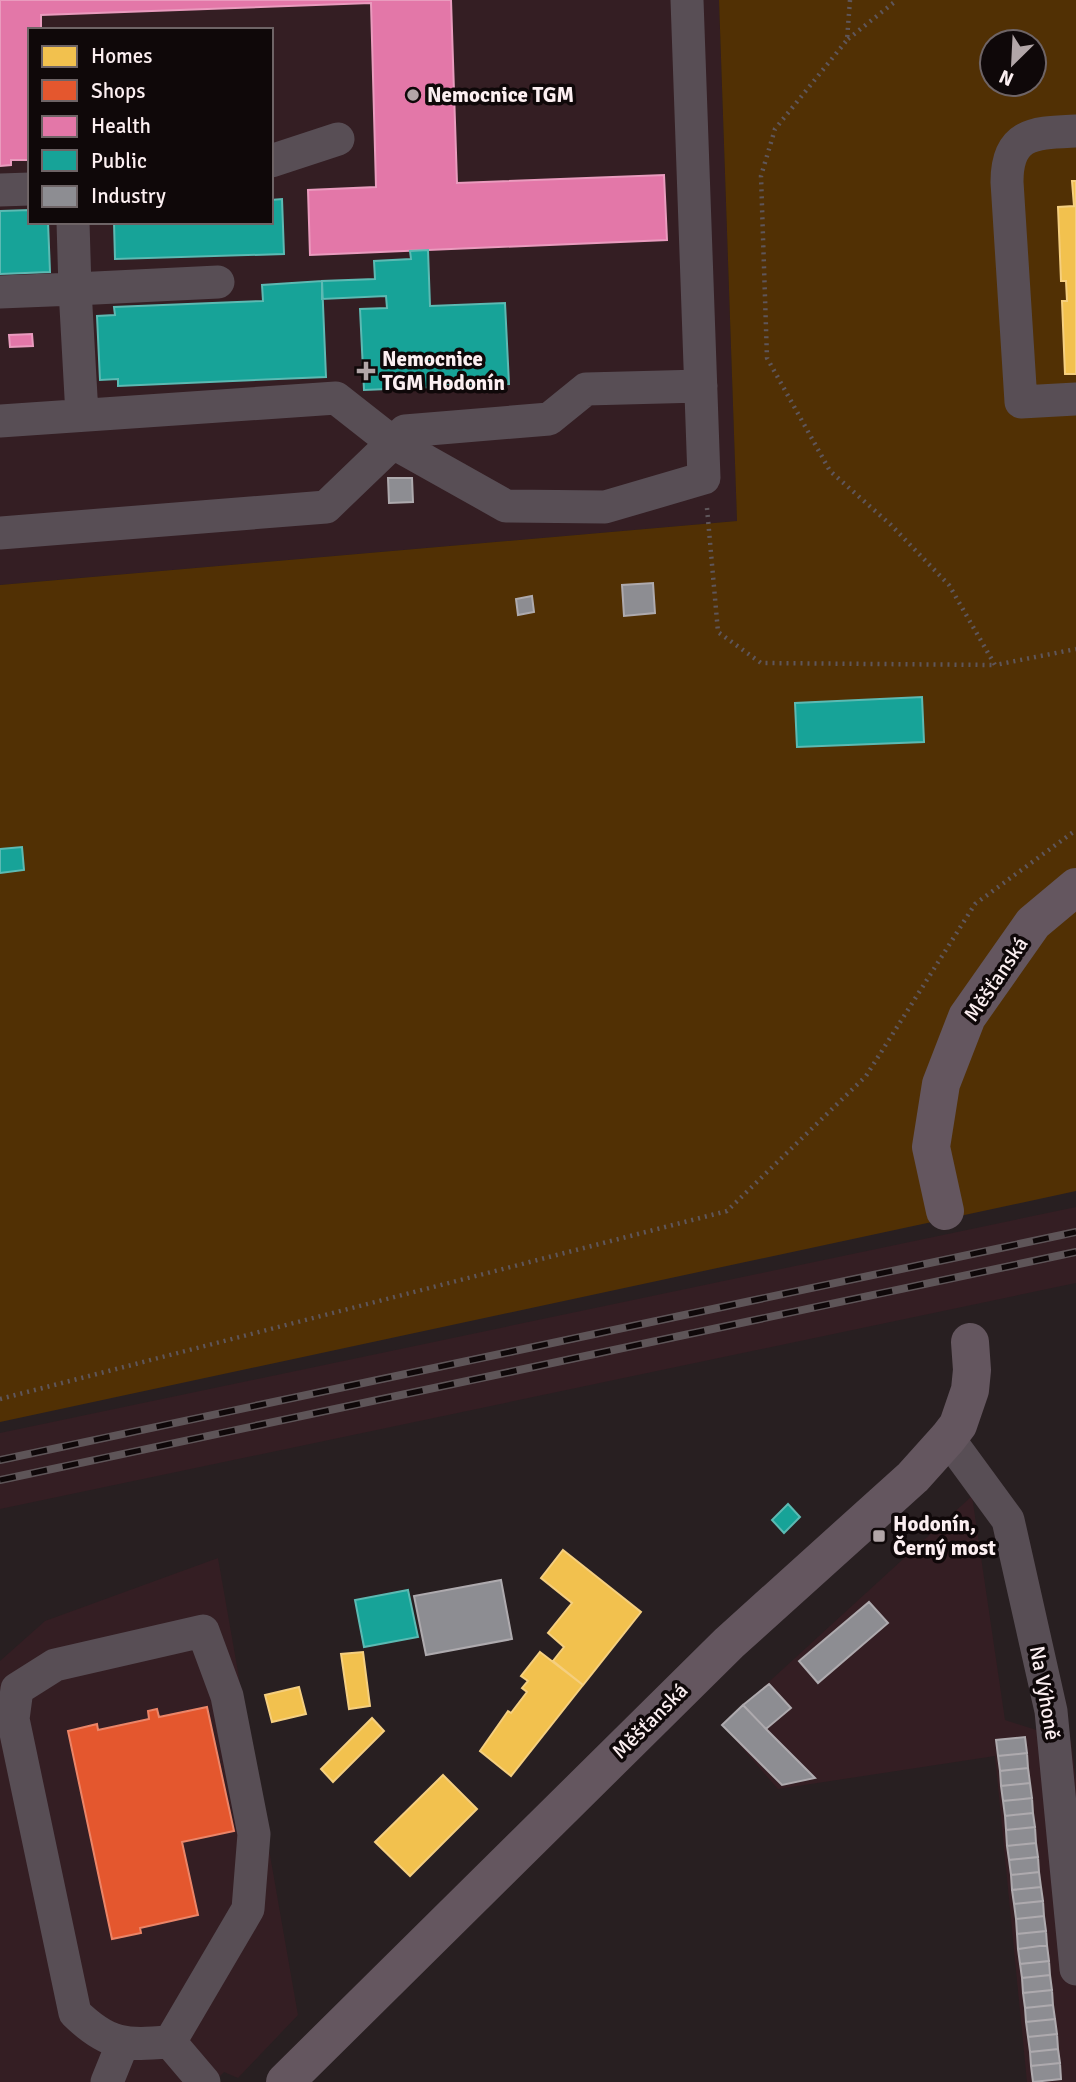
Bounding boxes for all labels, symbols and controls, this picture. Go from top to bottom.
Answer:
legend [28,28,273,224]
north arrow [978,28,1048,98]
text: Homes [91,43,153,69]
text: N [996,64,1017,91]
text: Shops [91,78,145,104]
place label: Nemocnice TGM [427,82,574,108]
marker: Nemocnice TGM [405,87,421,103]
text: Health [91,113,151,139]
text: Public [91,148,147,174]
text: Industry [91,183,166,209]
place label: Nemocnice TGM Hodonín [382,346,505,396]
marker: Nemocnice TGM Hodonín [356,361,376,381]
street label: Měšťanská [958,932,1034,1026]
place label: Hodonín, Černý most [893,1511,996,1561]
marker: Hodonín, Černý most [871,1528,887,1544]
street label: Na Výhoně [1024,1644,1066,1742]
street label: Měšťanská [607,1678,693,1764]

